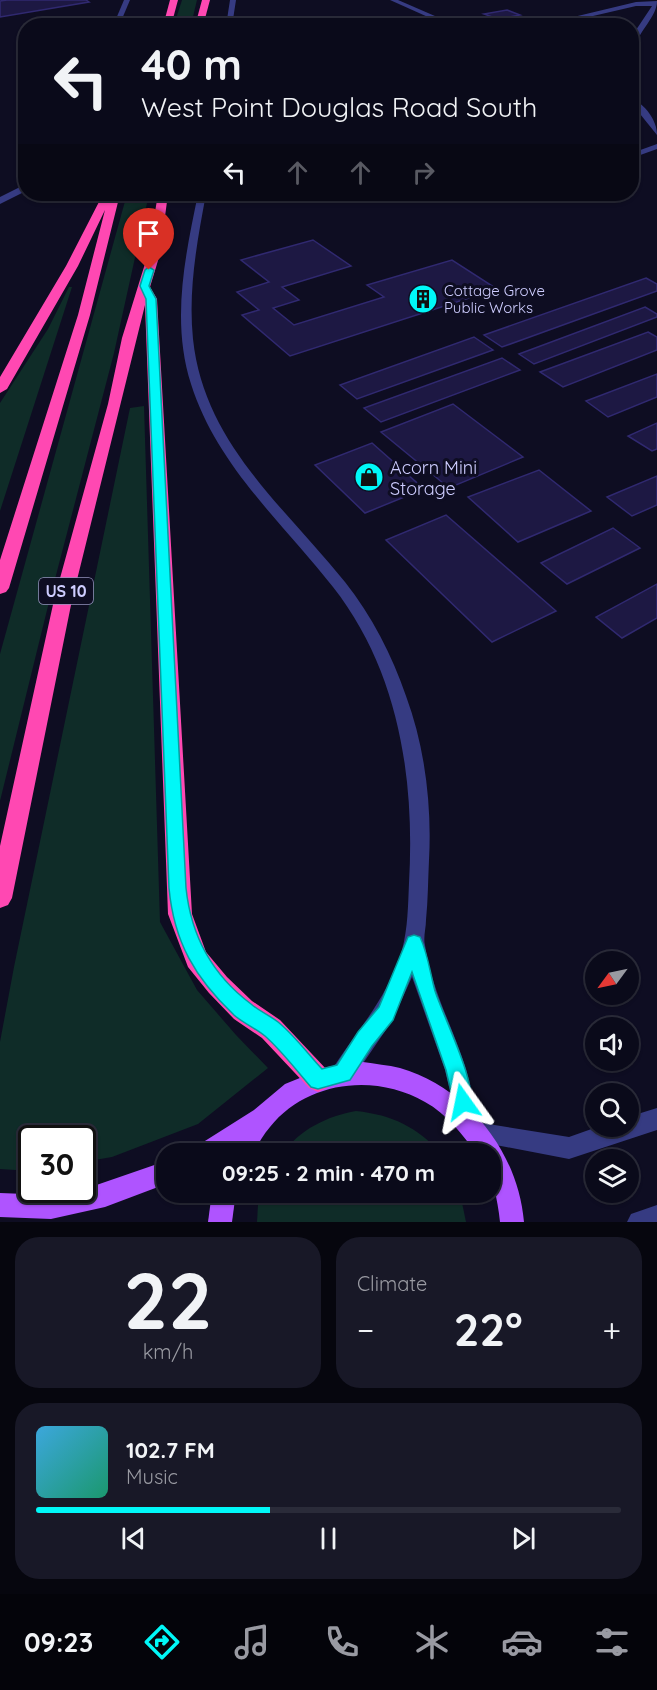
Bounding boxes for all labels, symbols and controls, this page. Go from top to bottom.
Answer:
text: 40 m [141,38,242,91]
icon: left [42,42,120,120]
text: West Point Douglas Road South [141,90,537,124]
icon: left [218,156,251,189]
icon: ahead [281,156,314,189]
icon: ahead [344,156,377,189]
icon: right [407,156,440,189]
pin [123,208,174,270]
icon: arrive [132,217,165,250]
place label: Cottage Grove Public Works [444,281,545,317]
building icon: Cottage Grove Public Works [407,283,439,315]
place label: Acorn Mini Storage [390,456,477,500]
shop icon: Acorn Mini Storage [353,461,385,493]
road number: US 10 [39,578,93,604]
north arrow [585,951,639,1005]
map controls [585,951,639,1203]
button: sound [585,1017,639,1071]
position arrow [431,1070,495,1134]
button: search [585,1083,639,1137]
speed limit sign: 30 [18,1125,96,1203]
button: layers [585,1149,639,1203]
text: 09:25 · 2 min · 470 m [222,1159,435,1187]
text: 22 [124,1251,212,1349]
text: Climate [357,1271,427,1296]
text: 22° [454,1301,523,1357]
text: − [357,1309,374,1350]
text: + [602,1309,621,1350]
text: km/h [143,1339,193,1364]
text: 102.7 FM [126,1436,215,1464]
text: Music [126,1464,178,1489]
icon: previous [117,1522,150,1555]
icon: pause [312,1522,345,1555]
icon: next [507,1522,540,1555]
icon: directions [141,1621,183,1663]
icon: music [231,1621,273,1663]
icon: phone [321,1621,363,1663]
icon: climate [411,1621,453,1663]
icon: car [501,1621,543,1663]
icon: filters [591,1621,633,1663]
text: 09:23 [24,1625,93,1659]

